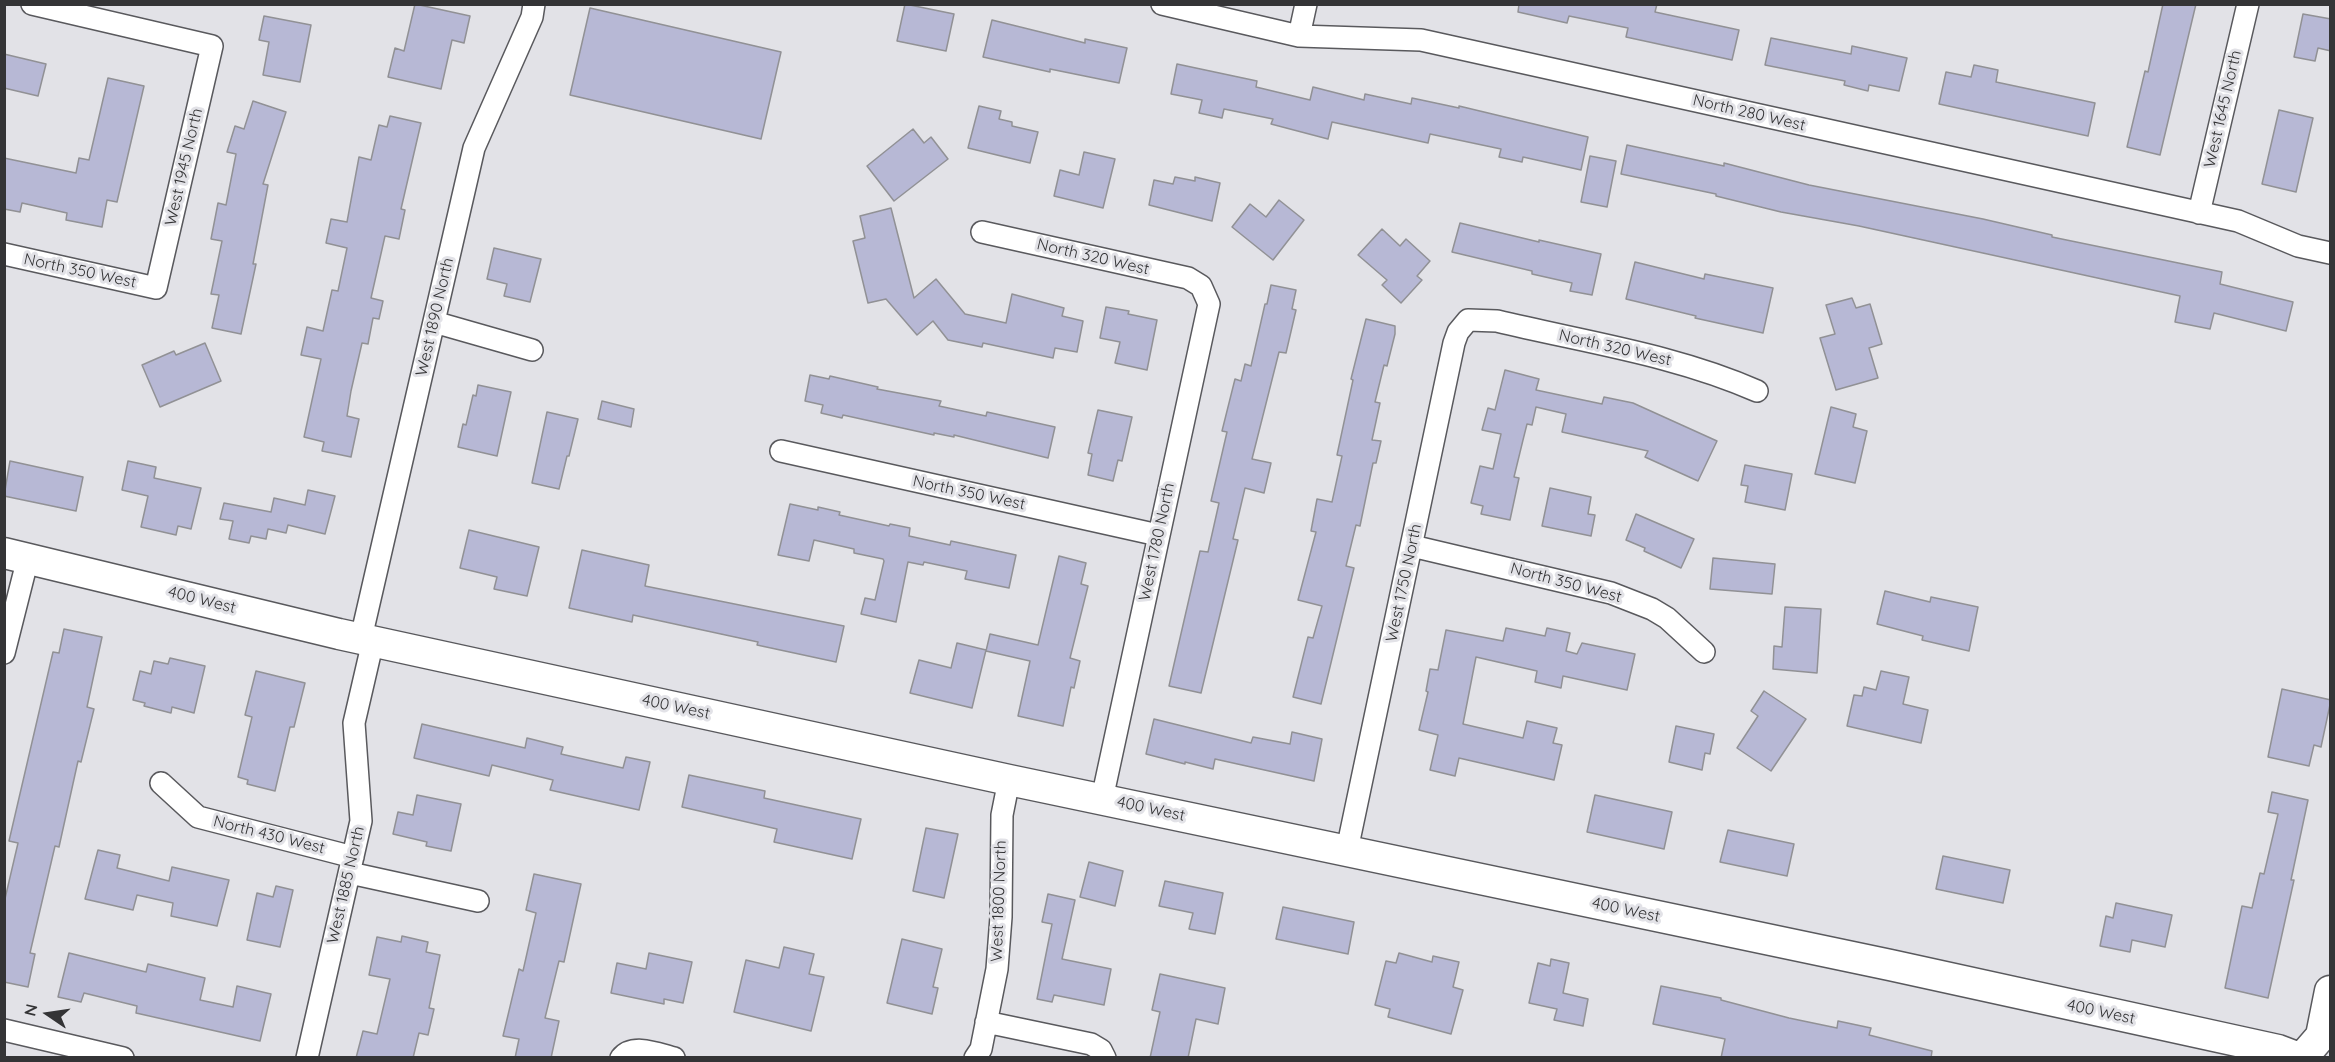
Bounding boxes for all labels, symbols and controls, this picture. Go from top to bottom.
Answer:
street label: West 1645 North [2200,48,2246,170]
street label: North 280 West [1691,91,1807,135]
street label: West 1945 North [161,106,207,228]
street label: North 320 West [1035,235,1151,279]
street label: North 350 West [22,250,138,292]
street label: West 1890 North [412,256,458,378]
street label: North 320 West [1557,326,1673,370]
street label: North 350 West [911,472,1027,514]
street label: West 1780 North [1135,481,1179,603]
street label: West 1750 North [1382,522,1426,644]
street label: North 350 West [1508,559,1624,607]
street label: 400 West [166,582,238,618]
street label: 400 West [640,690,712,724]
street label: 400 West [1115,792,1187,826]
street label: North 430 West [211,812,327,858]
street label: West 1885 North [323,824,369,946]
street label: West 1800 North [987,840,1011,962]
street label: 400 West [1590,893,1662,927]
north arrow [18,984,78,1044]
street label: 400 West [2065,995,2137,1029]
text: N [19,1002,42,1018]

